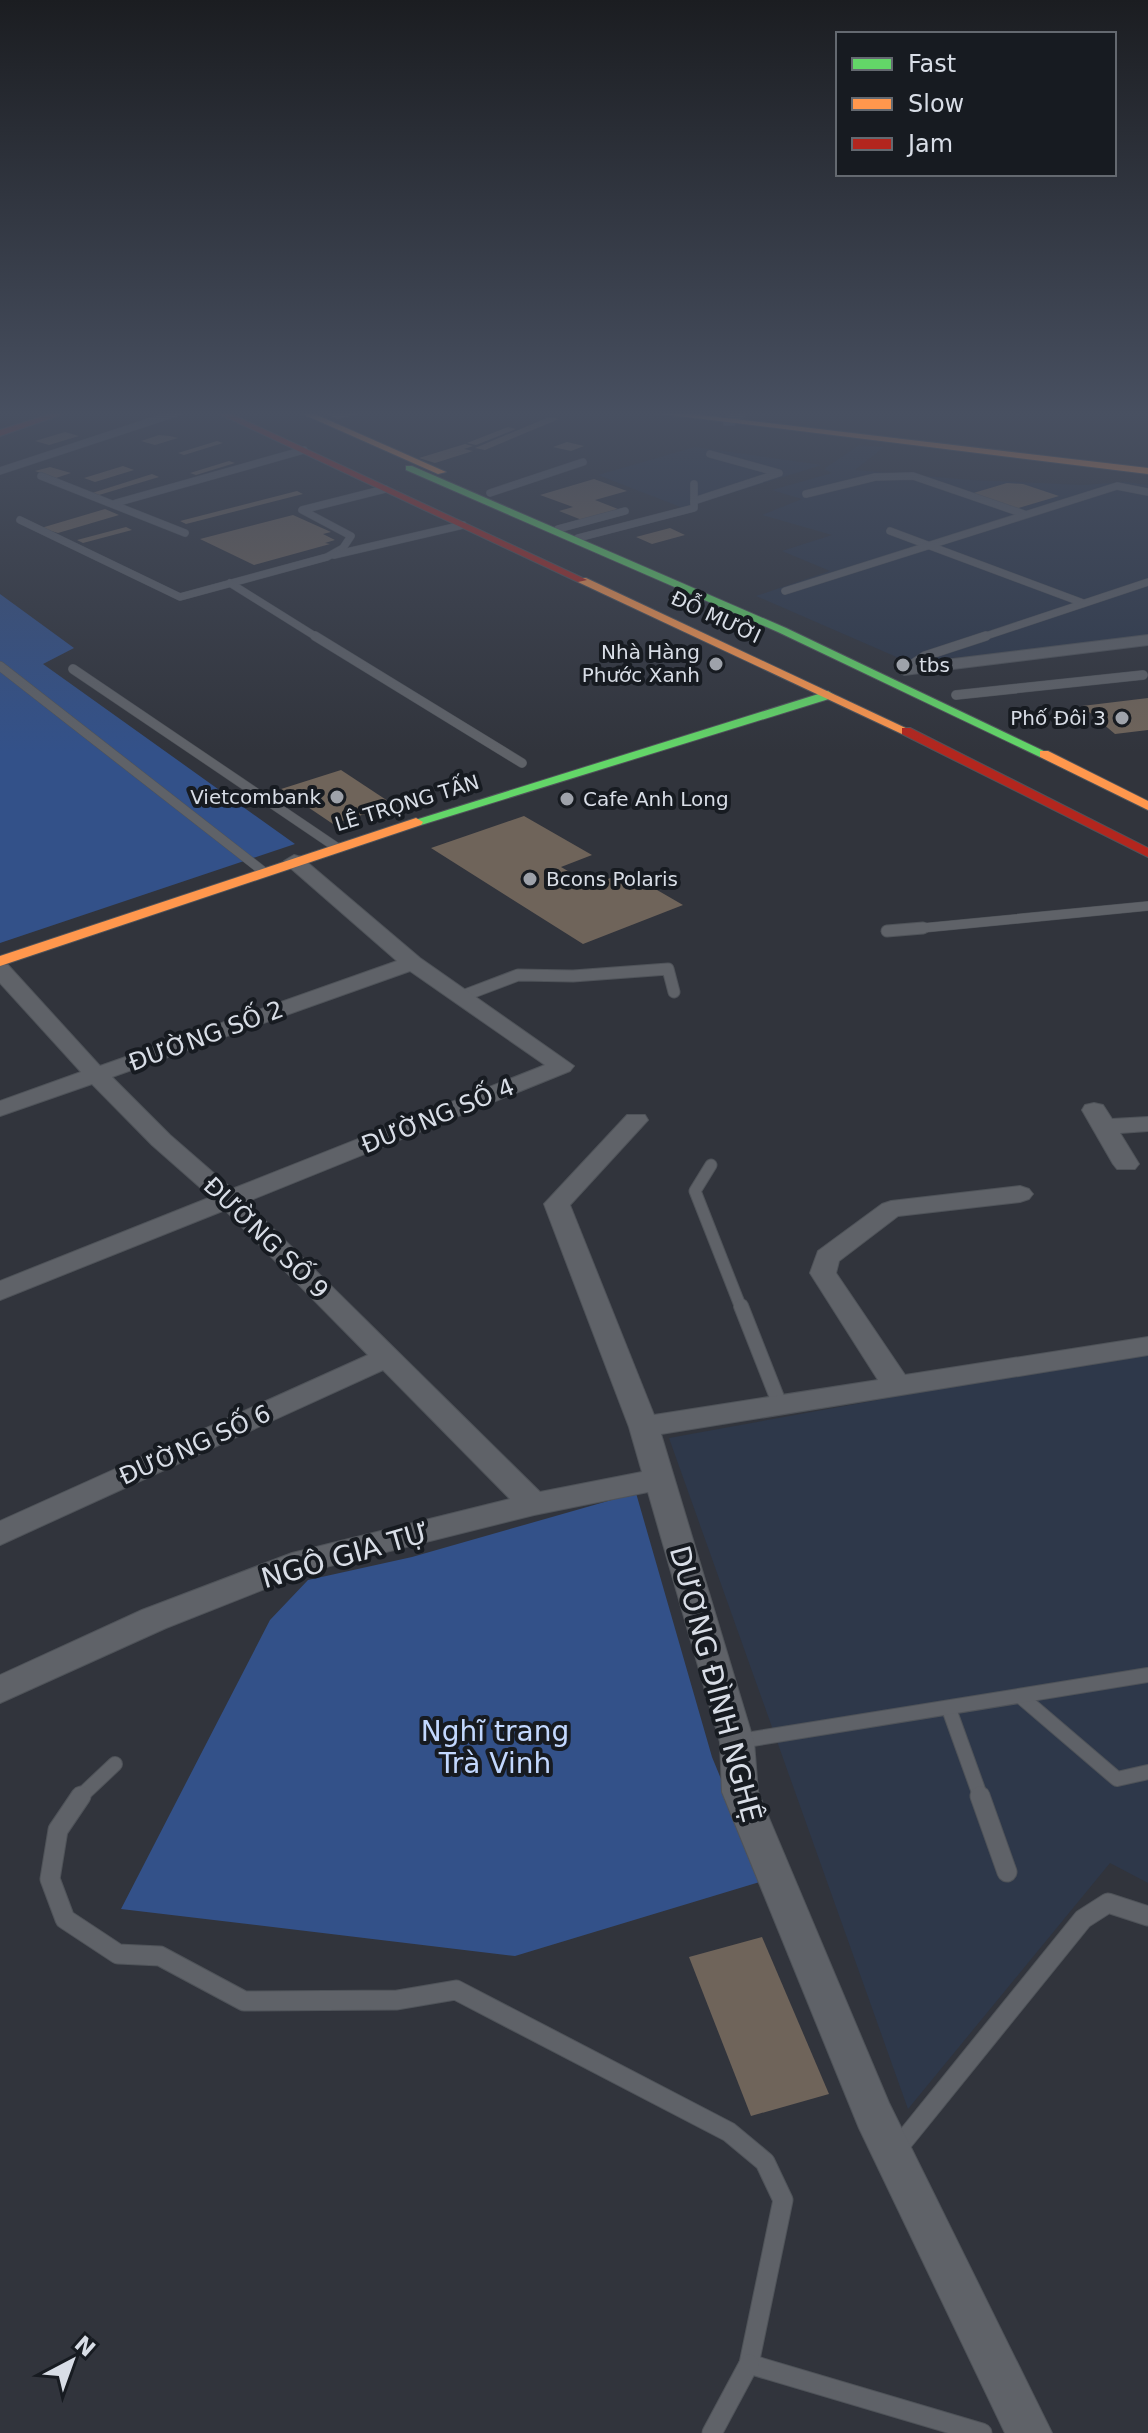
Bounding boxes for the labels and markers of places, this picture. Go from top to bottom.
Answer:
place label: Nhà Hàng Phước Xanh [582,640,700,687]
place label: tbs [919,653,950,677]
marker: Nhà Hàng Phước Xanh [707,655,725,673]
marker: tbs [894,656,912,674]
place label: Phố Đôi 3 [1010,706,1106,730]
marker: Phố Đôi 3 [1113,709,1131,727]
place label: Vietcombank [190,785,321,809]
place label: Cafe Anh Long [583,787,729,811]
marker: Vietcombank [328,788,346,806]
marker: Cafe Anh Long [558,790,576,808]
place label: Bcons Polaris [546,867,678,891]
marker: Bcons Polaris [521,870,539,888]

